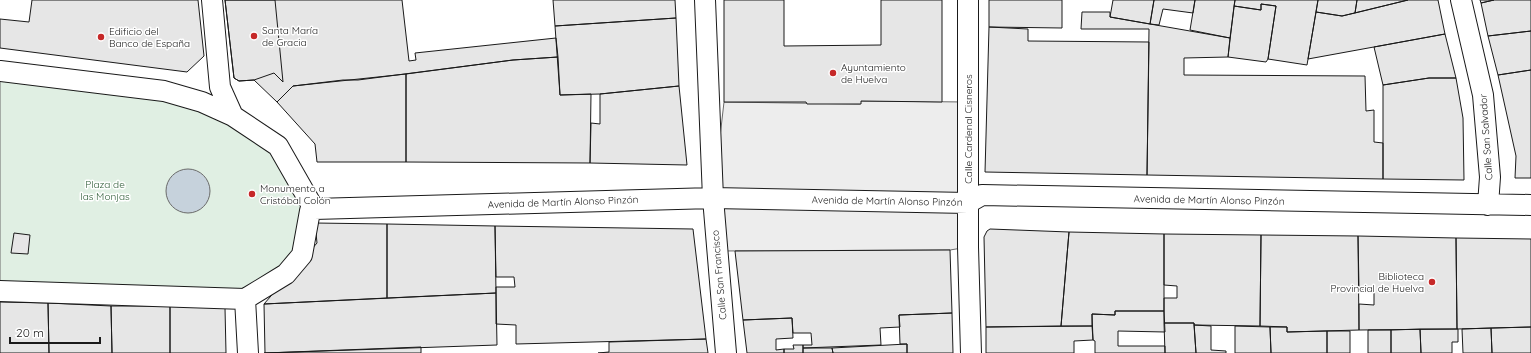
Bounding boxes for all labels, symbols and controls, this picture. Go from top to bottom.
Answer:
place label: Santa María de Gracia [262,24,318,49]
place label: Edificio del Banco de España [109,25,190,50]
marker: Santa María de Gracia [249,31,259,41]
marker: Edificio del Banco de España [96,32,106,42]
place label: Ayuntamiento de Huelva [841,61,906,86]
marker: Ayuntamiento de Huelva [828,68,838,78]
street label: Calle Cardenal Cisneros [962,74,975,184]
street label: Calle San Salvador [1476,93,1496,181]
park label: Plaza de las Monjas [80,178,130,203]
place label: Monumento a Cristóbal Colón [260,182,330,207]
marker: Monumento a Cristóbal Colón [247,189,257,199]
street label: Avenida de Martín Alonso Pinzón [1133,192,1285,208]
street label: Avenida de Martín Alonso Pinzón [487,193,639,211]
street label: Avenida de Martín Alonso Pinzón [811,193,963,209]
street label: Calle San Francisco [709,230,729,320]
place label: Biblioteca Provincial de Huelva [1330,270,1424,295]
marker: Biblioteca Provincial de Huelva [1427,277,1437,287]
scale bar [10,319,100,345]
text: 20 m [16,325,44,340]

